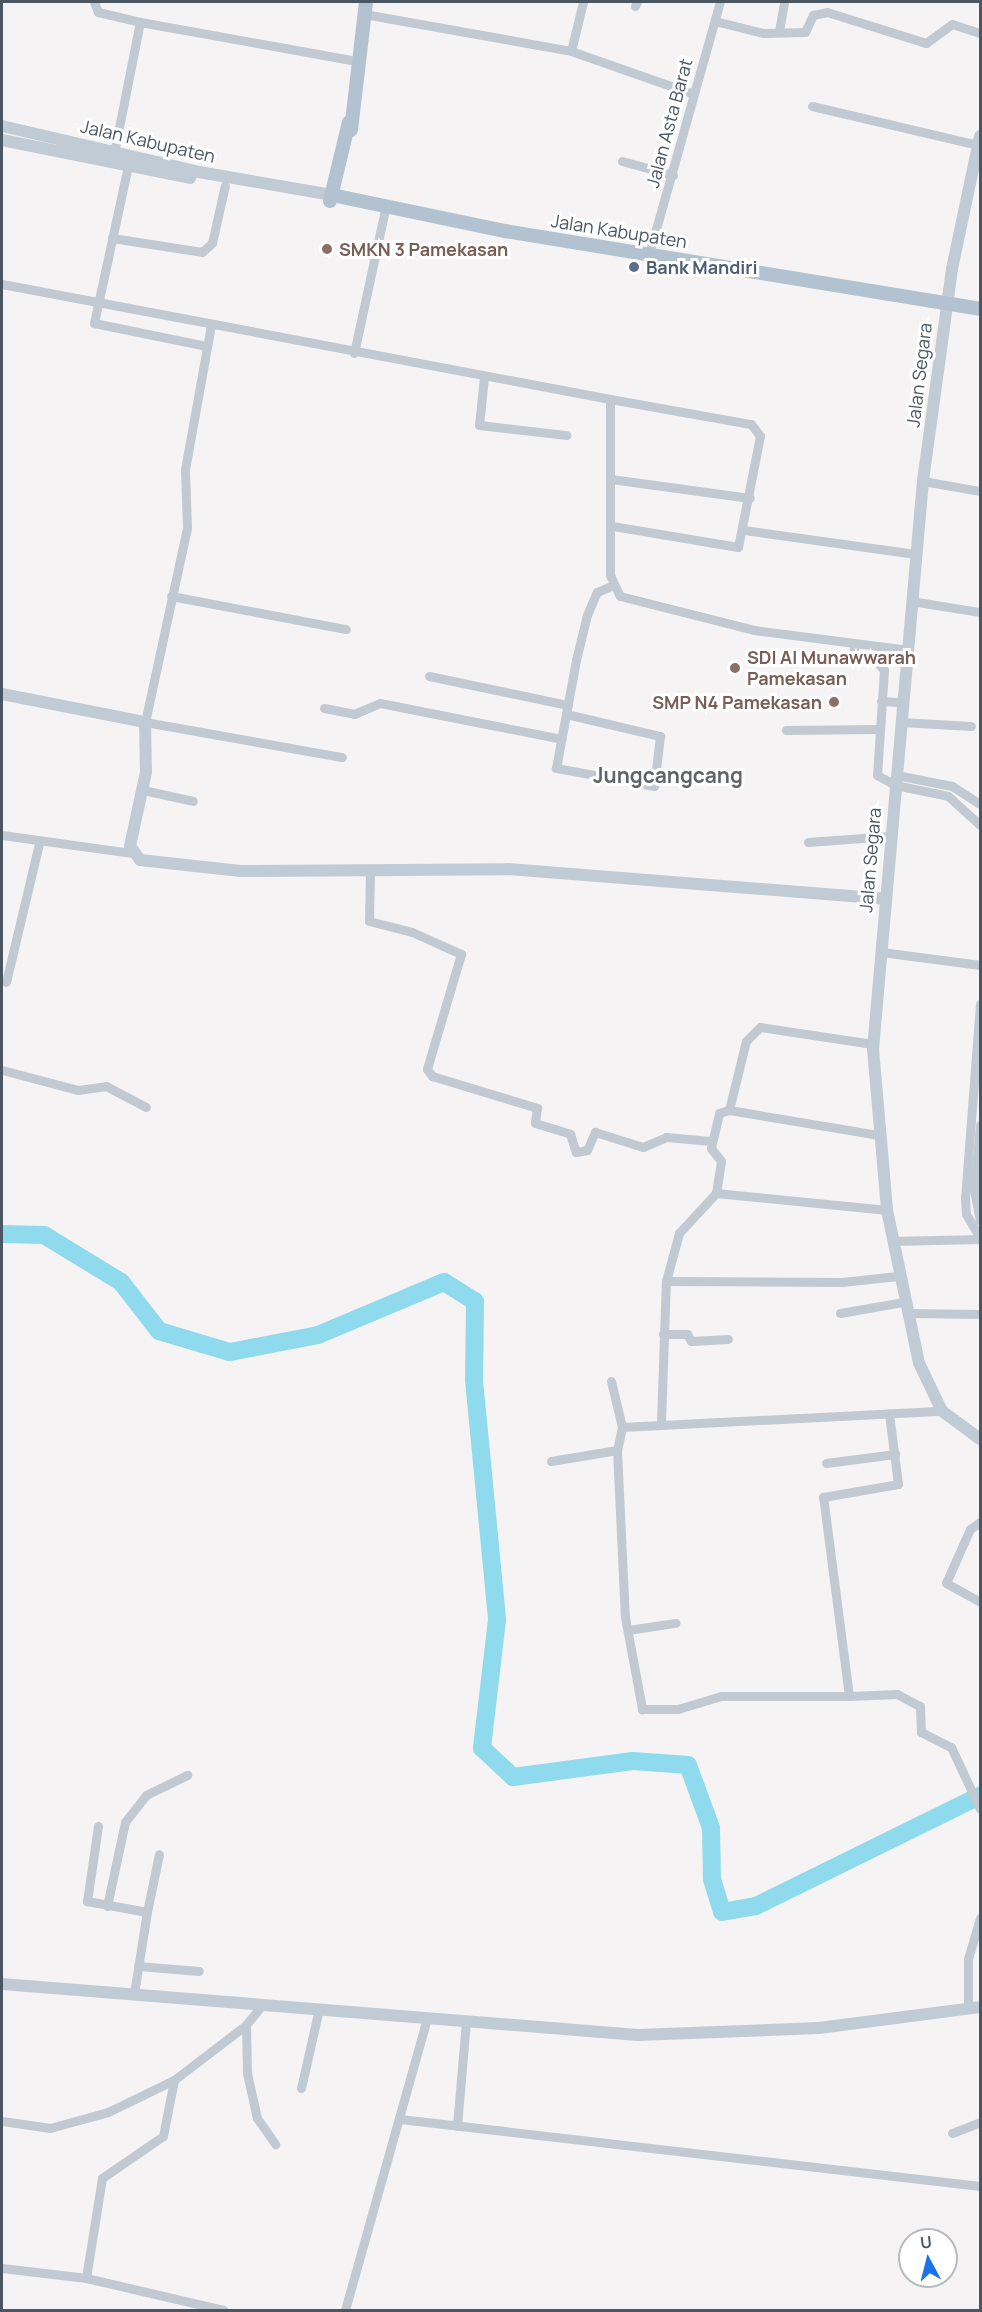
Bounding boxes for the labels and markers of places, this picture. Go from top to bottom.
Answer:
place label: SMKN 3 Pamekasan [339,238,508,260]
marker: SMKN 3 Pamekasan [320,242,334,256]
place label: Bank Mandiri [646,256,758,278]
marker: Bank Mandiri [627,260,641,274]
place label: SDI Al Munawwarah Pamekasan [747,647,916,690]
marker: SDI Al Munawwarah Pamekasan [728,661,742,675]
place label: SMP N4 Pamekasan [652,691,822,713]
marker: SMP N4 Pamekasan [827,695,841,709]

